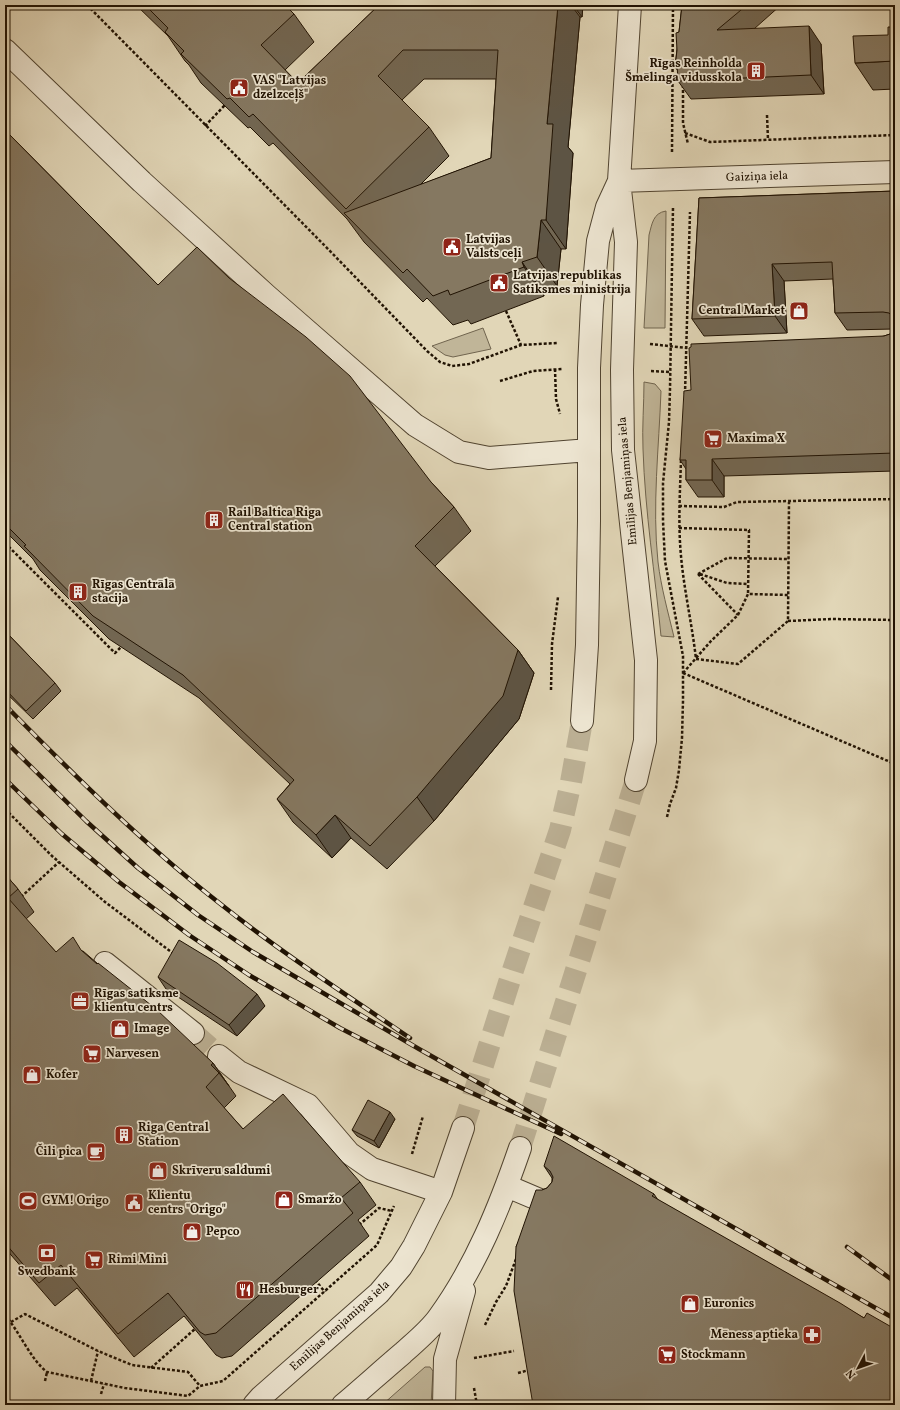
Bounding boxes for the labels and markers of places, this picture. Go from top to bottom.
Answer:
place label: Rīgas Reinholda Šmēlinga vidusskola [625,56,742,86]
building icon: Rīgas Reinholda Šmēlinga vidusskola [745,60,767,82]
place label: VAS "Latvijas dzelzceļš" [253,73,327,103]
public building icon: VAS "Latvijas dzelzceļš" [228,77,250,99]
place label: Latvijas Valsts ceļi [466,232,522,262]
public building icon: Latvijas Valsts ceļi [441,236,463,258]
place label: Latvijas republikas Satiksmes ministrija [513,268,631,298]
public building icon: Latvijas republikas Satiksmes ministrija [488,272,510,294]
shop icon: Central Market [788,300,810,322]
place label: Central Market [699,303,785,319]
supermarket icon: Maxima X [702,428,724,450]
place label: Maxima X [727,431,786,447]
place label: Rail Baltica Riga Central station [228,505,322,535]
building icon: Rail Baltica Riga Central station [203,509,225,531]
place label: Rīgas Centrālā stacija [92,577,175,607]
building icon: Rīgas Centrālā stacija [67,581,89,603]
place label: Rīgas satiksme klientu centrs [94,986,179,1016]
office icon: Rīgas satiksme klientu centrs [69,990,91,1012]
shop icon: Image [109,1018,131,1040]
place label: Image [134,1021,169,1037]
supermarket icon: Narvesen [81,1043,103,1065]
place label: Narvesen [106,1046,159,1062]
shop icon: Kofer [21,1064,43,1086]
place label: Kofer [46,1067,78,1083]
place label: Riga Central Station [138,1120,209,1150]
building icon: Riga Central Station [113,1124,135,1146]
cafe icon: Čili pica [85,1141,107,1163]
place label: Čili pica [36,1143,82,1160]
shop icon: Skrīveru saldumi [147,1160,169,1182]
place label: Skrīveru saldumi [172,1163,271,1179]
place label: Klientu centrs "Origo" [148,1188,226,1218]
shop icon: Smaržo [273,1189,295,1211]
sports icon: GYM! Origo [17,1190,39,1212]
public building icon: Klientu centrs "Origo" [123,1192,145,1214]
place label: Smaržo [298,1192,342,1208]
place label: GYM! Origo [42,1193,109,1209]
shop icon: Pepco [181,1221,203,1243]
place label: Pepco [206,1224,240,1240]
bank icon: Swedbank [36,1242,58,1264]
supermarket icon: Rimi Mini [83,1249,105,1271]
place label: Rimi Mini [108,1252,167,1268]
place label: Swedbank [18,1264,77,1280]
restaurant icon: Hesburger [234,1279,256,1301]
place label: Hesburger [259,1282,319,1298]
shop icon: Euronics [679,1293,701,1315]
place label: Euronics [704,1296,755,1312]
pharmacy icon: Mēness aptieka [801,1324,823,1346]
place label: Mēness aptieka [711,1327,798,1343]
supermarket icon: Stockmann [656,1344,678,1366]
place label: Stockmann [681,1347,746,1363]

